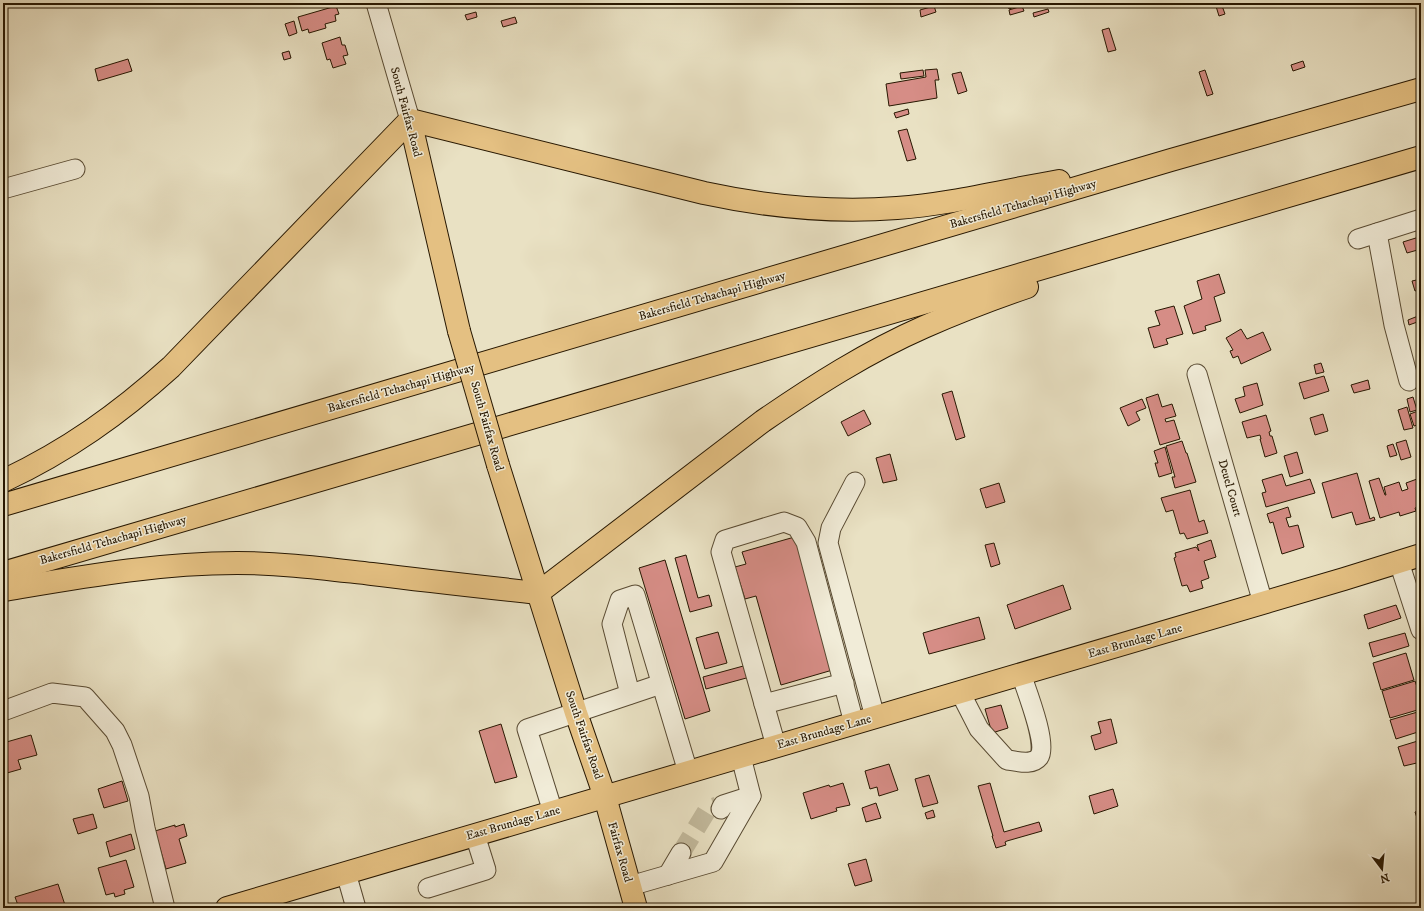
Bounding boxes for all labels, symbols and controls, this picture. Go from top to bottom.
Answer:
street label: South Fairfax Road [387,65,425,159]
street label: Bakersfield Tehachapi Highway [948,176,1098,232]
street label: Bakersfield Tehachapi Highway [637,268,787,324]
street label: Bakersfield Tehachapi Highway [326,360,476,416]
street label: South Fairfax Road [467,379,507,473]
street label: Deuel Court [1215,458,1245,518]
street label: Bakersfield Tehachapi Highway [38,512,188,568]
street label: East Brundage Lane [1086,620,1184,662]
street label: South Fairfax Road [562,689,606,781]
street label: East Brundage Lane [775,711,873,753]
street label: East Brundage Lane [464,802,562,844]
street label: Fairfax Road [604,820,636,884]
north arrow [1362,849,1402,889]
text: N [1378,870,1391,886]

